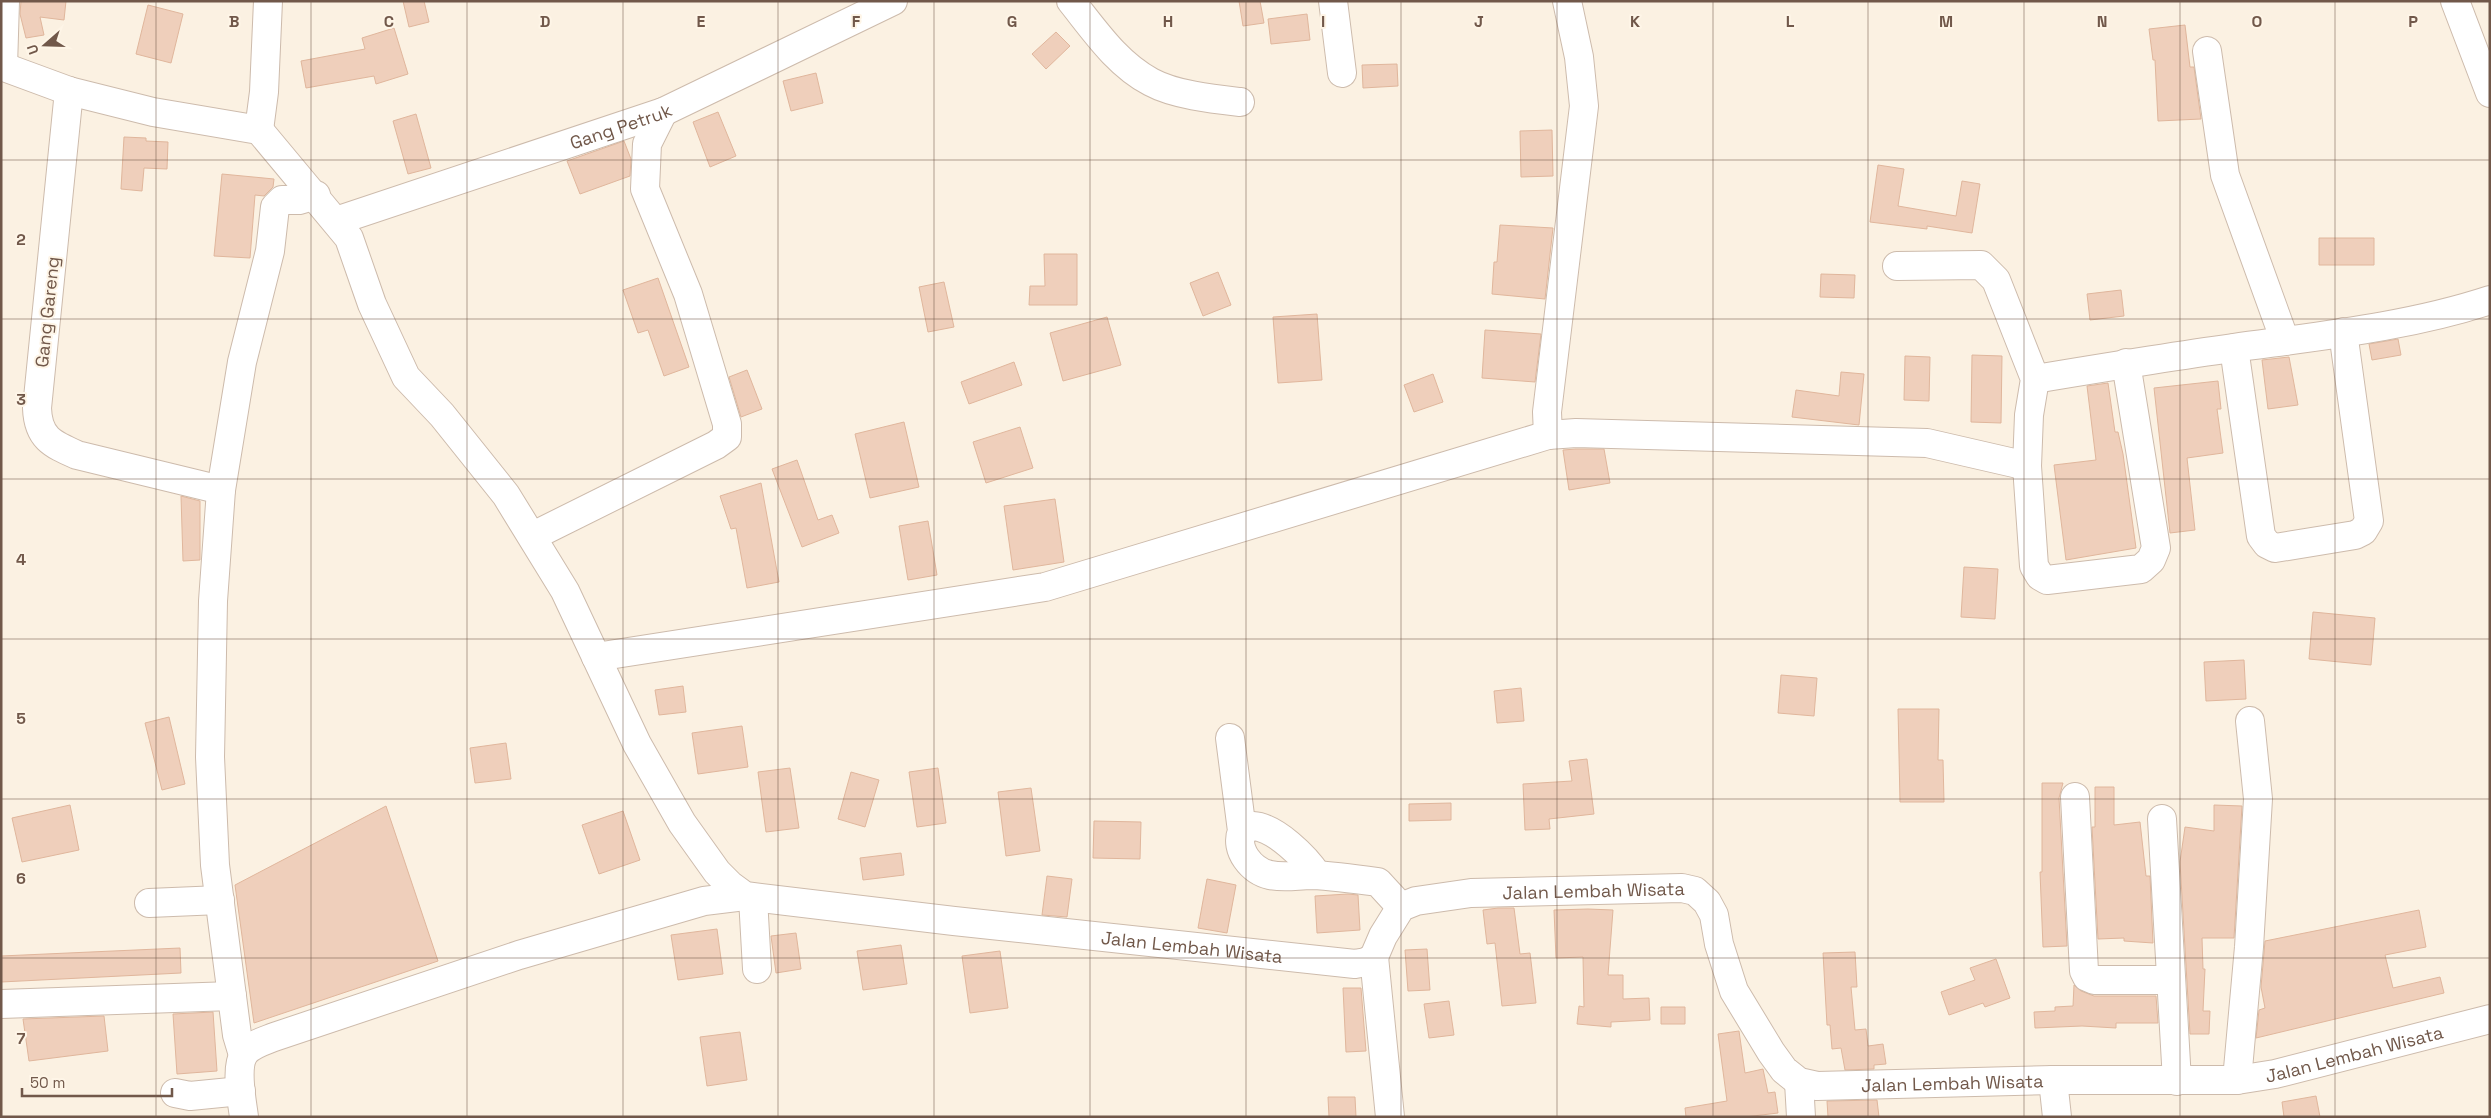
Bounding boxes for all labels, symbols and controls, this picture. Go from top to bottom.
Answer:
text: B [229,11,239,32]
text: C [384,11,394,32]
text: D [540,11,550,32]
text: E [697,11,706,32]
text: F [852,11,861,32]
text: G [1007,11,1017,32]
text: H [1163,11,1173,32]
text: I [1321,11,1325,32]
text: J [1474,11,1484,32]
text: K [1630,11,1640,32]
text: L [1786,11,1795,32]
text: M [1939,11,1953,32]
text: N [2097,11,2107,32]
text: O [2252,11,2263,32]
text: P [2408,11,2418,32]
north arrow [20,20,70,70]
text: U [23,42,43,57]
street label: Gang Petruk [567,98,676,154]
text: 2 [16,229,26,250]
street label: Gang Gareng [30,255,64,369]
text: 3 [16,389,26,410]
text: 4 [16,549,26,570]
text: 5 [16,708,26,729]
text: 6 [16,868,26,889]
street label: Jalan Lembah Wisata [1502,876,1685,904]
street label: Jalan Lembah Wisata [1100,925,1284,968]
street label: Jalan Lembah Wisata [2264,1020,2445,1087]
text: 7 [17,1028,26,1049]
scale bar [22,1066,172,1098]
street label: Jalan Lembah Wisata [1861,1069,2044,1096]
text: 50 m [30,1073,65,1092]

